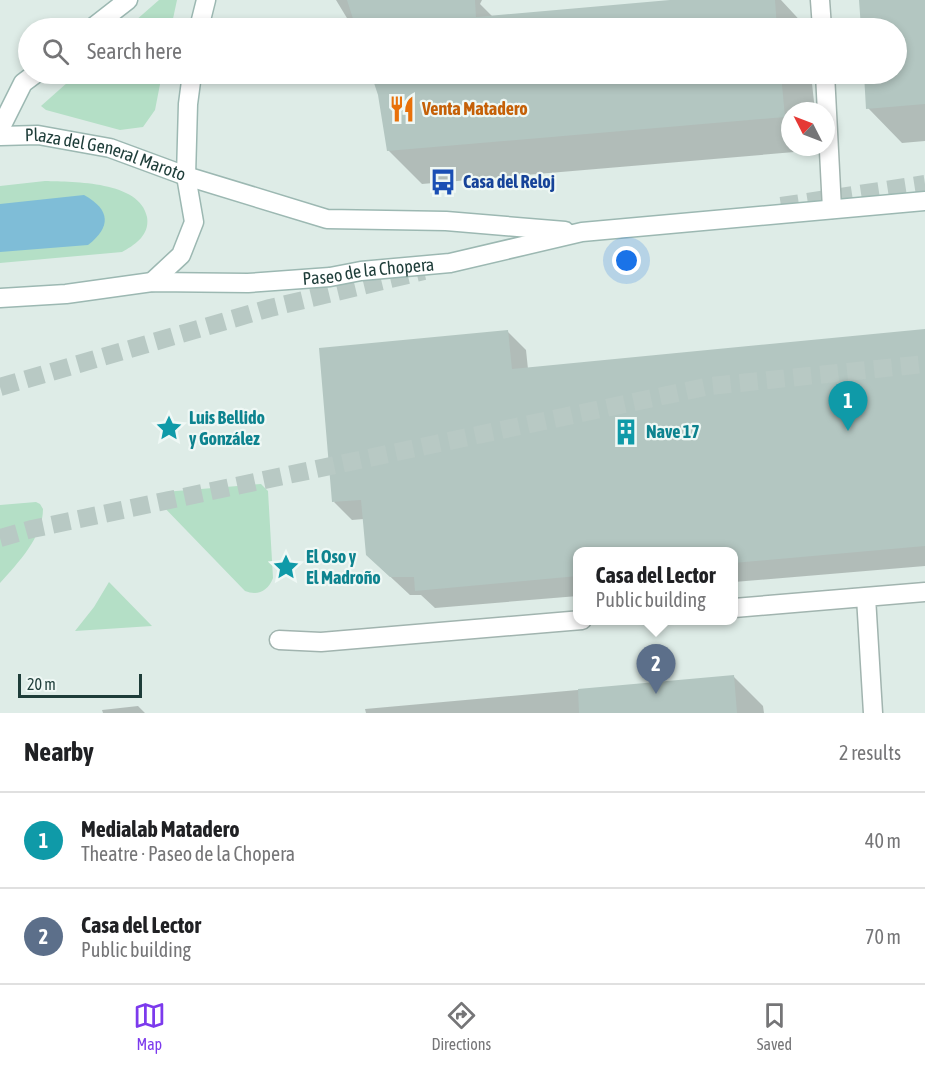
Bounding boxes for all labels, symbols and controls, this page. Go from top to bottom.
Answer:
search box [18,18,907,84]
icon: search [39,35,72,68]
text: Search here [87,38,182,64]
restaurant icon: Venta Matadero [387,94,417,124]
place label: Venta Matadero [421,98,528,119]
north arrow [781,102,835,156]
street label: Plaza del General Maroto [25,124,189,185]
bus stop icon: Casa del Reloj [428,167,458,197]
place label: Casa del Reloj [463,171,555,192]
your location [612,246,641,275]
street label: Paseo de la Chopera [302,253,435,289]
pin: 1 [828,382,868,431]
place label: Luis Bellido y González [189,407,265,449]
place icon: Luis Bellido y González [154,413,184,443]
building icon: Nave 17 [611,417,641,447]
place label: Nave 17 [646,421,700,442]
place label: El Oso y El Madroño [306,546,381,588]
popup [573,547,738,625]
place icon: El Oso y El Madroño [271,552,301,582]
text: Casa del Lector [596,562,715,588]
text: Public building [596,588,706,611]
pin: 2 [636,644,676,694]
scale bar [18,671,142,698]
text: 20 m [27,675,56,693]
text: Nearby [24,737,94,767]
text: 2 results [839,741,901,764]
text: Medialab Matadero [81,816,240,842]
text: 1 [39,829,48,852]
text: 40 m [865,829,901,852]
text: Theatre · Paseo de la Chopera [81,842,295,865]
text: Casa del Lector [81,912,201,938]
text: 2 [39,925,48,948]
text: 70 m [865,925,901,948]
text: Public building [81,938,191,961]
tab: Map [133,999,166,1053]
tab: Directions [431,999,491,1053]
tab: Saved [757,999,792,1053]

